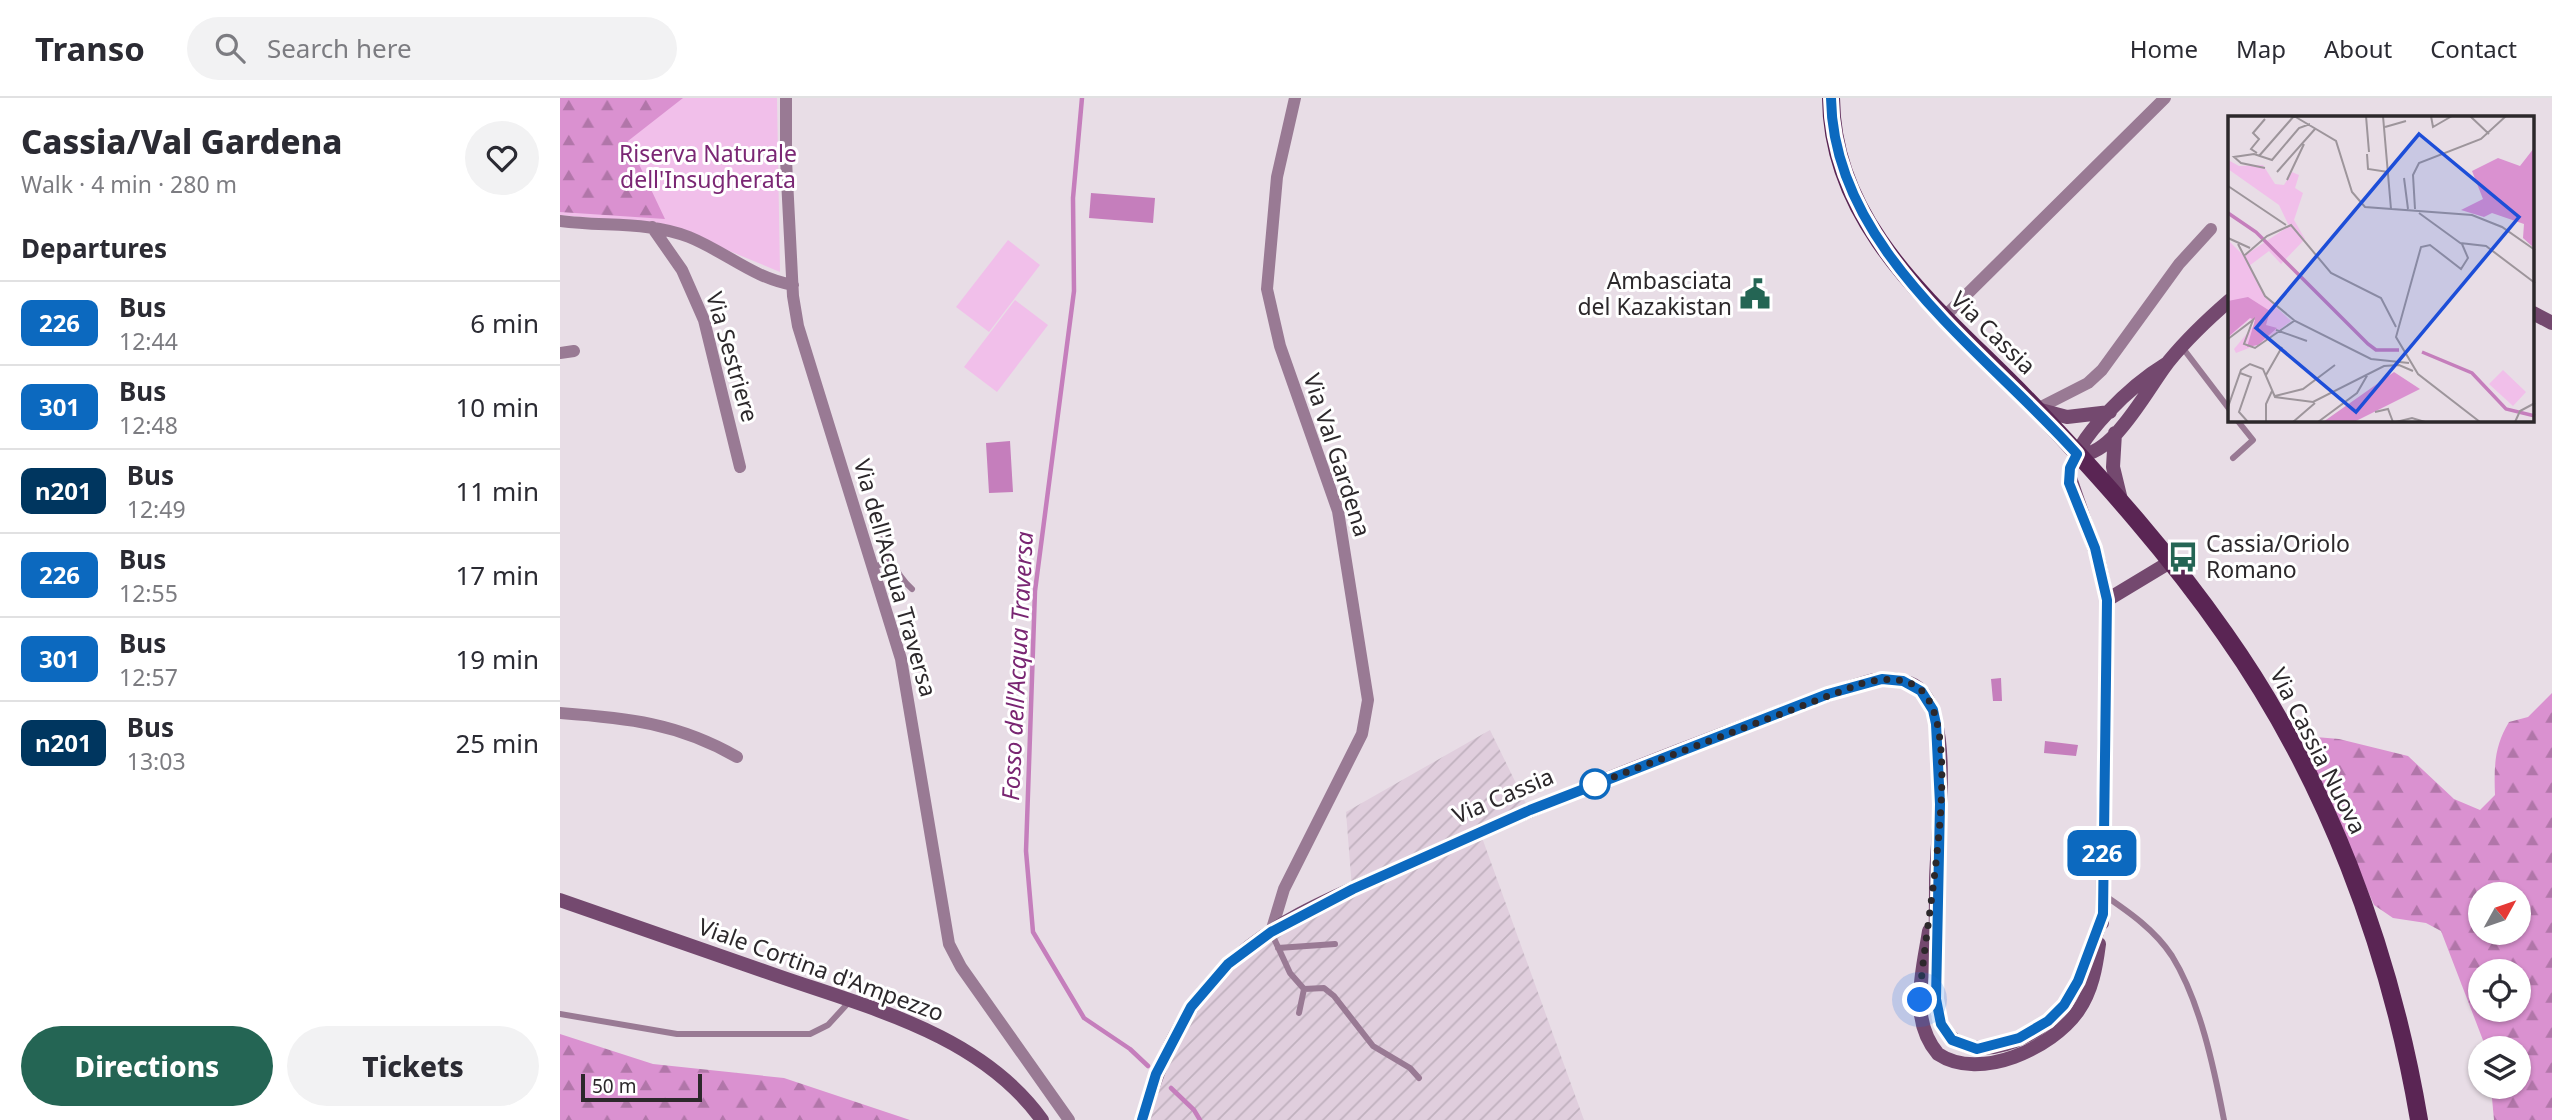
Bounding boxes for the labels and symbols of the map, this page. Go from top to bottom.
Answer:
inset map [2228,116,2534,422]
park label: Riserva Naturale dell'Insugherata [619,137,797,195]
place label: Ambasciata del Kazakistan [1577,264,1732,322]
public building icon: Ambasciata del Kazakistan [1738,277,1772,311]
street label: Via Cassia [1944,284,2043,381]
street label: Via Sestriere [699,288,767,426]
street label: Via Val Gardena [1297,369,1379,540]
street label: Via dell'Acqua Traversa [847,455,945,700]
place label: Cassia/Oriolo Romano [2206,527,2350,585]
water label: Fosso dell'Acqua Traversa [993,530,1040,801]
bus stop icon: Cassia/Oriolo Romano [2166,540,2200,574]
street label: Via Cassia Nuova [2263,662,2375,839]
street label: Via Cassia [1447,759,1558,831]
unlabelled marker [1580,769,1610,799]
line badge: 226 [2062,830,2142,876]
north arrow [2468,882,2530,945]
street label: Viale Cortina d'Ampezzo [694,910,949,1028]
your location [1902,982,1937,1017]
scale bar [581,1071,702,1103]

